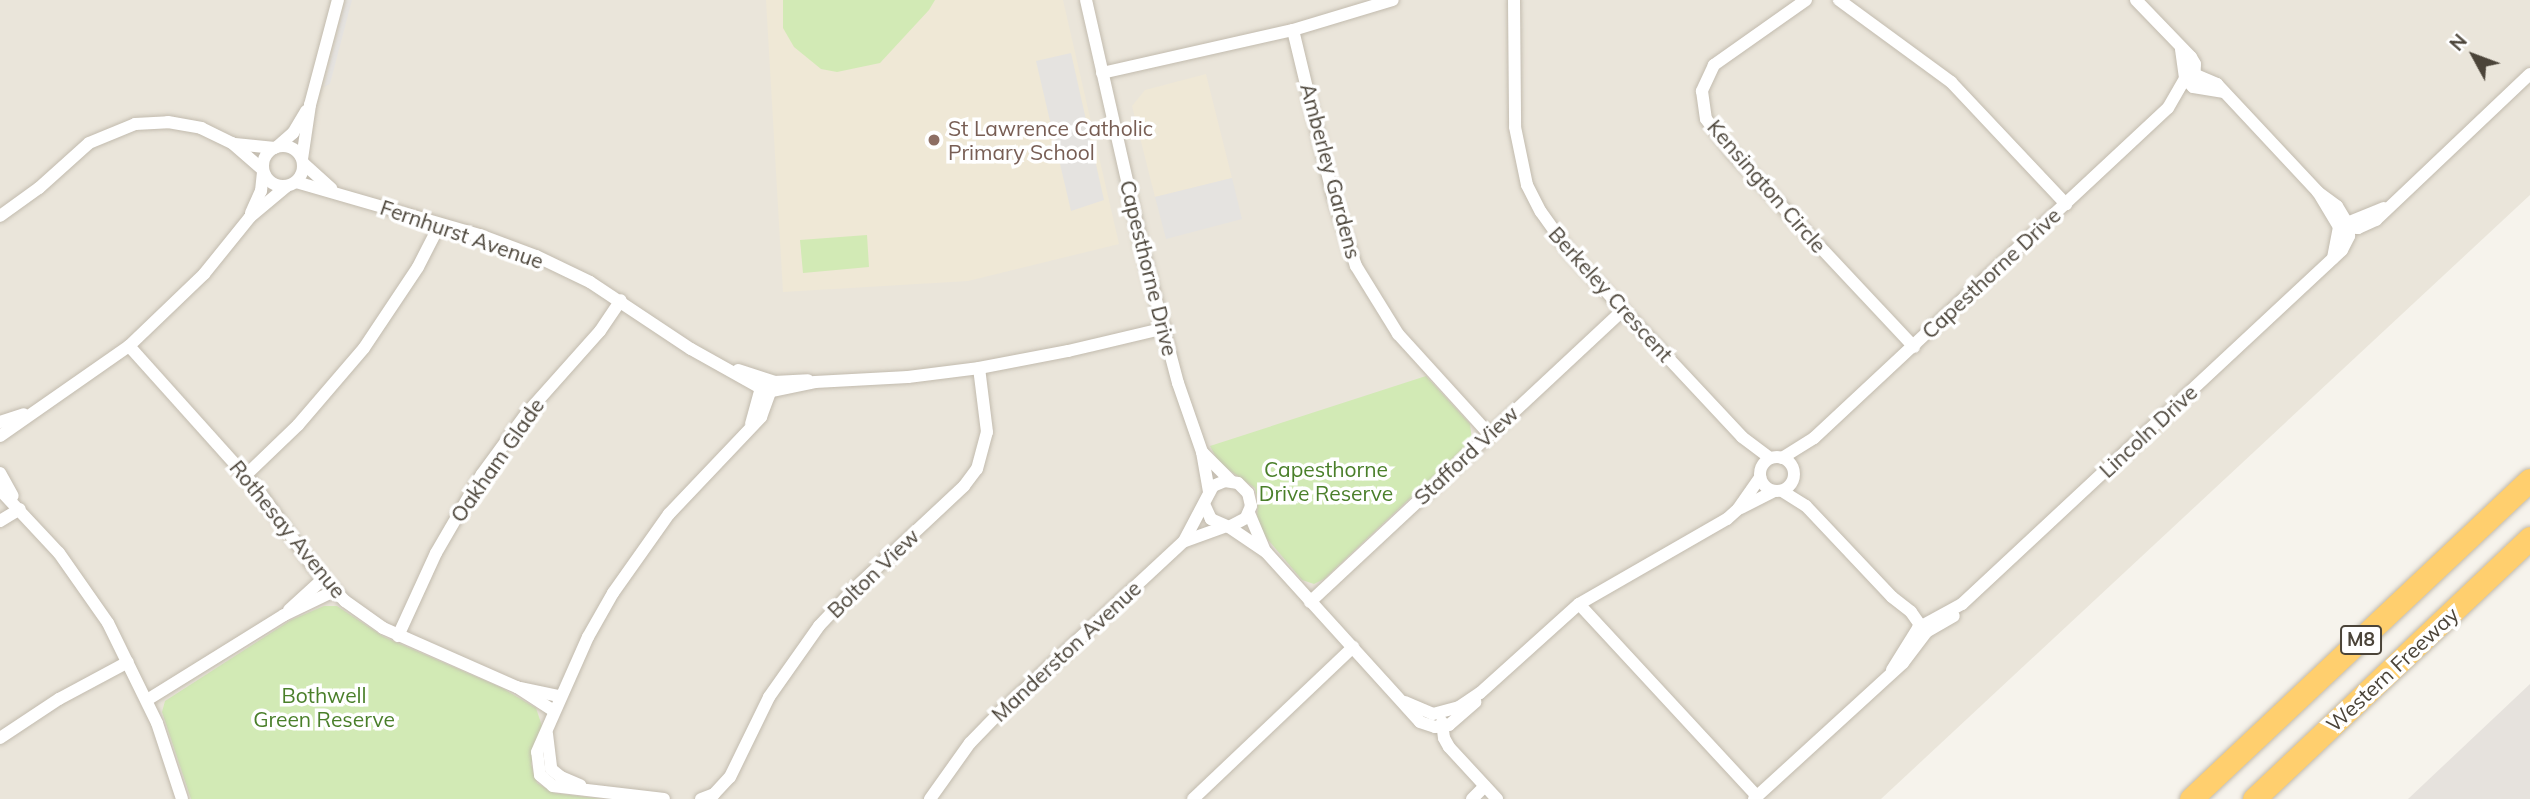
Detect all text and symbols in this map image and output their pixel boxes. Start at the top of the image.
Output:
north arrow [2439,21,2509,91]
text: N [2444,29,2472,56]
street label: Amberley Gardens [1295,81,1367,261]
street label: Kensington Circle [1702,114,1832,258]
place label: St Lawrence Catholic Primary School [948,115,1153,165]
marker: St Lawrence Catholic Primary School [926,132,942,148]
street label: Capesthorne Drive [1115,178,1183,358]
street label: Fernhurst Avenue [377,194,547,274]
street label: Capesthorne Drive [1917,202,2065,344]
street label: Berkeley Crescent [1544,221,1678,367]
street label: Lincoln Drive [2094,379,2202,483]
street label: Oakham Glade [445,393,549,527]
street label: Stafford View [1409,400,1523,510]
street label: Rothesay Avenue [225,455,351,603]
park label: Capesthorne Drive Reserve [1259,456,1393,506]
street label: Bolton View [822,523,924,623]
street label: Manderston Avenue [986,575,1146,727]
street label: Western Freeway [2321,601,2463,737]
road number: M8 [2340,624,2382,656]
park label: Bothwell Green Reserve [253,682,395,732]

